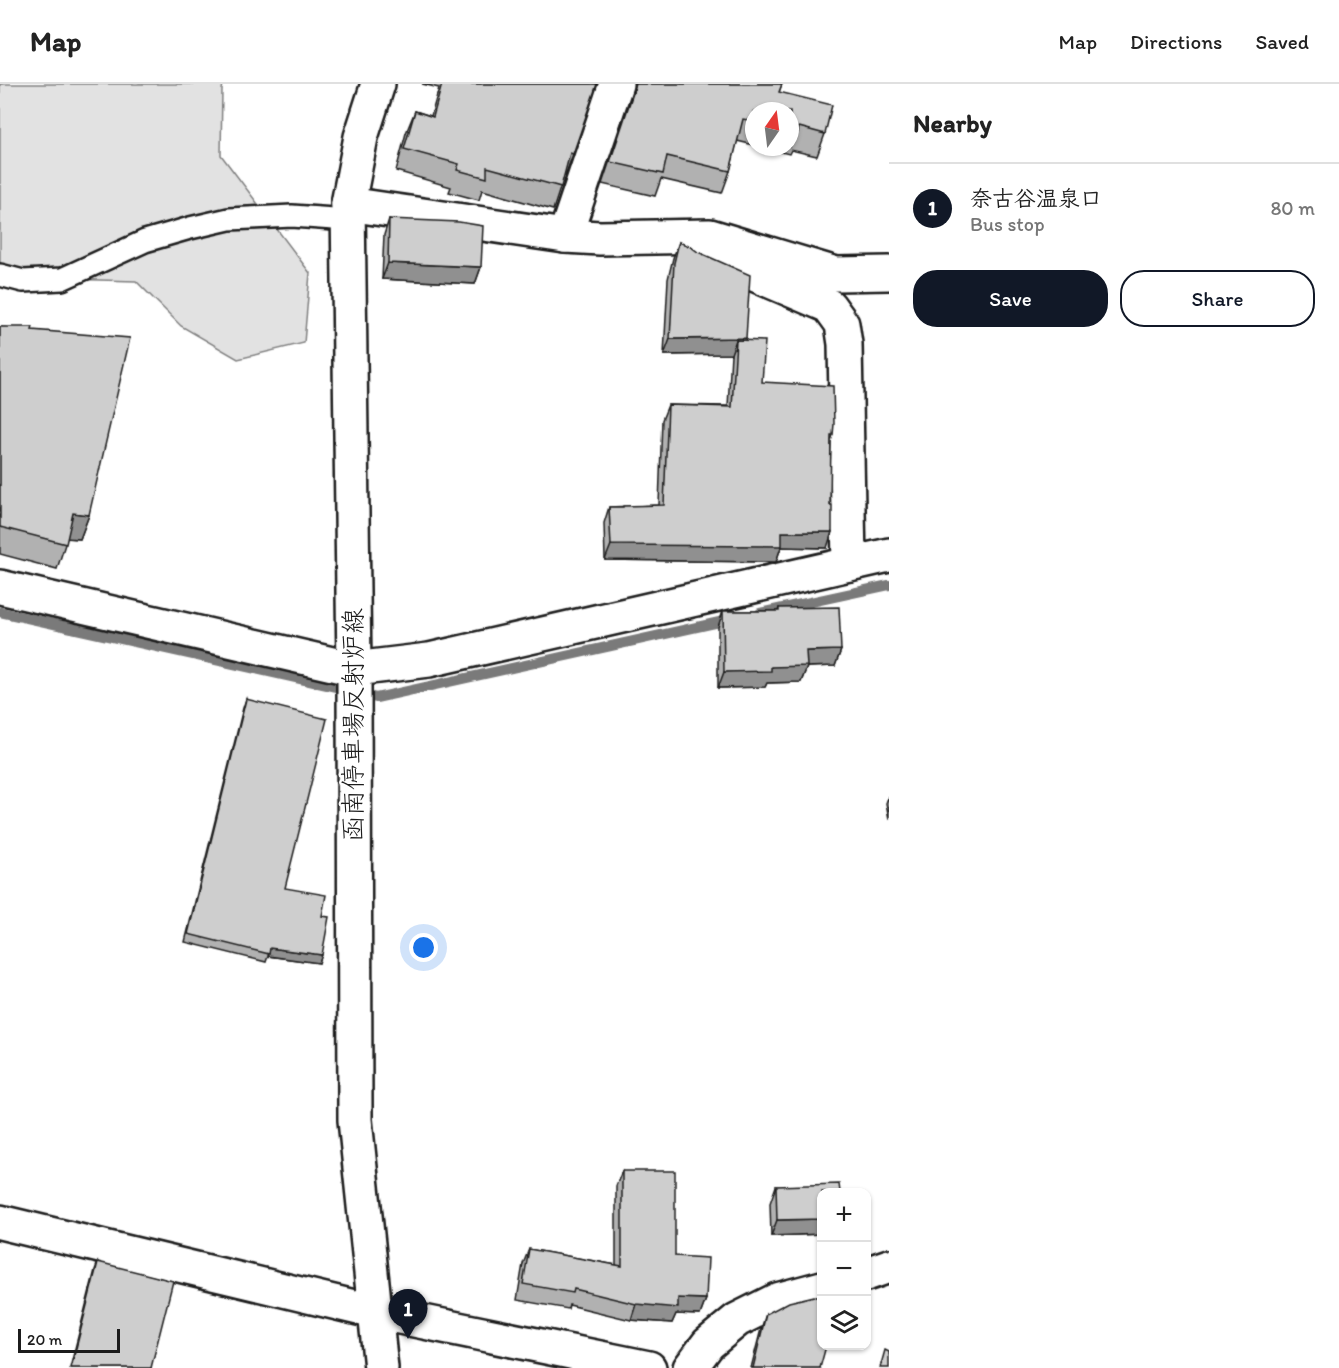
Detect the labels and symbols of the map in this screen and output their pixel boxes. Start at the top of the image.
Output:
north arrow [745,102,799,156]
street label: 函南停車場反射炉線 [337,608,369,842]
your location [409,933,438,962]
pin: 1 [388,1290,428,1339]
scale bar [18,1326,120,1354]

